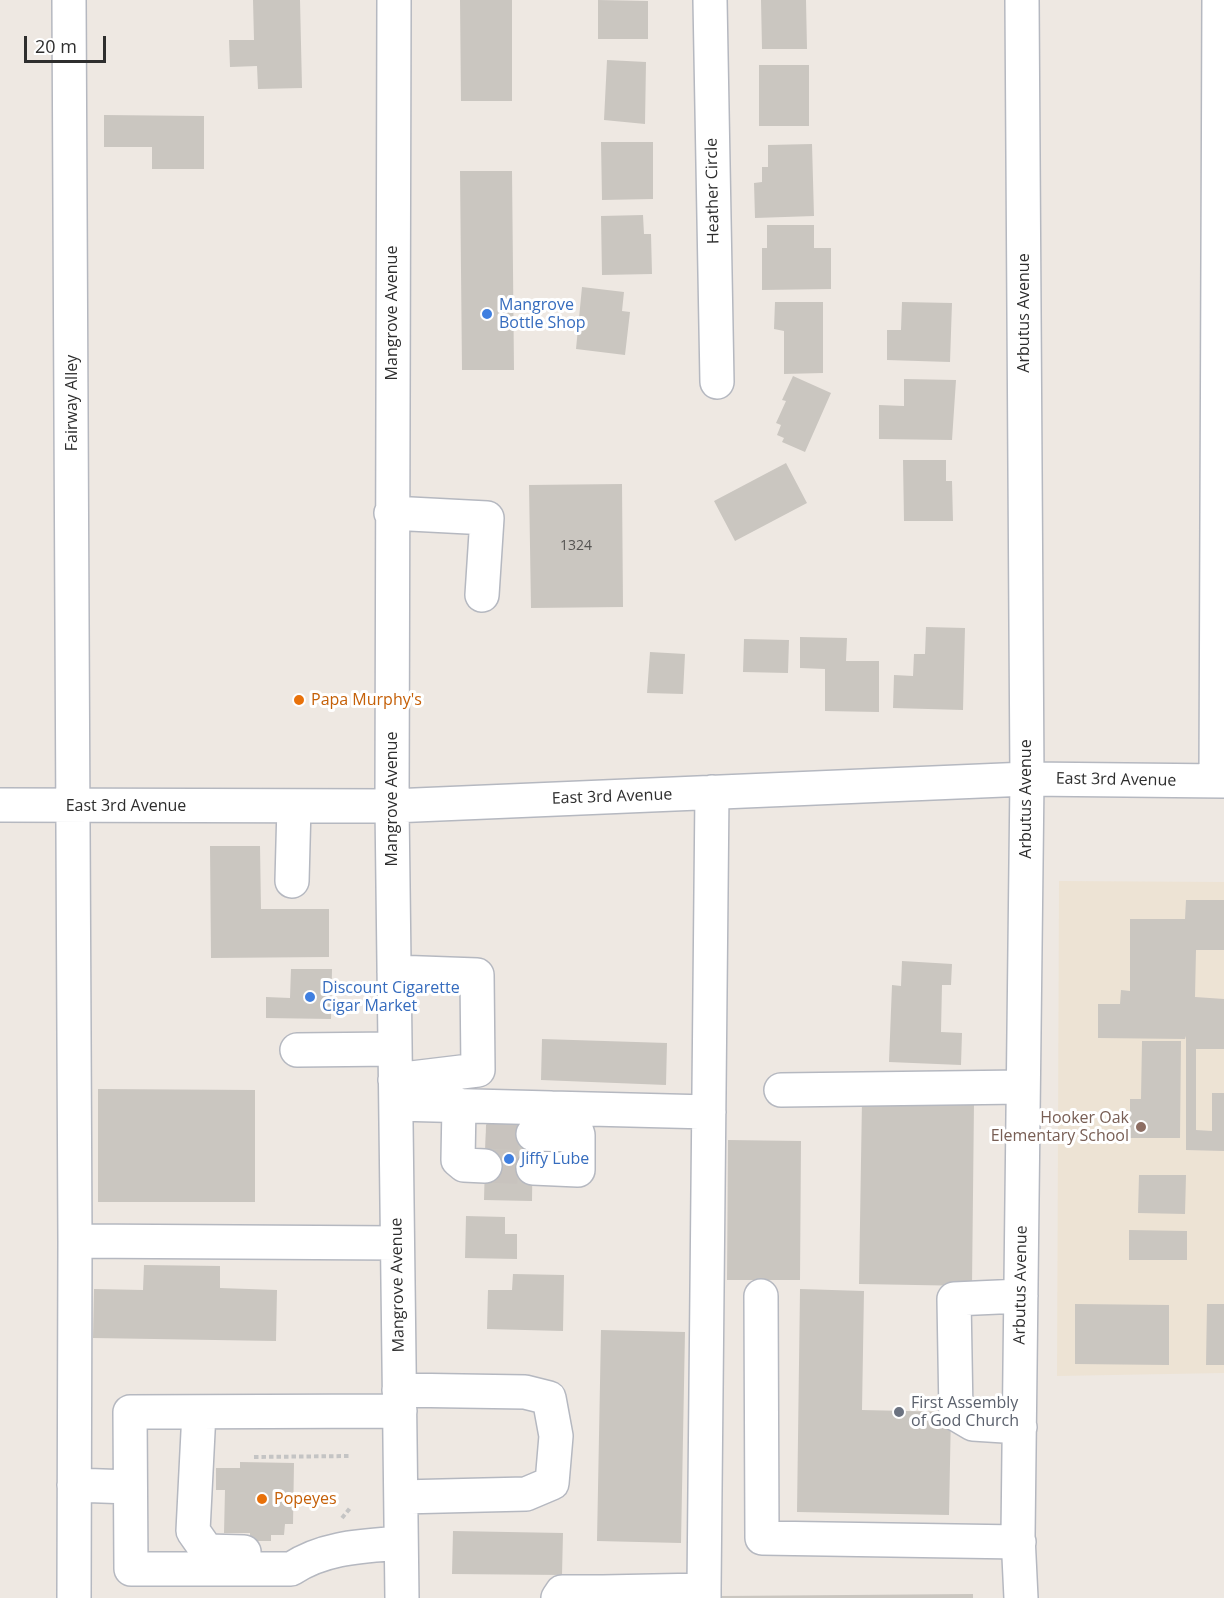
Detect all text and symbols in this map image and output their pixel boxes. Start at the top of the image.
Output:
scale bar [27,24,110,62]
text: 20 m [35,34,77,58]
street label: Heather Circle [702,138,724,244]
street label: Mangrove Avenue [382,246,402,380]
street label: Arbutus Avenue [1014,253,1034,373]
place label: Mangrove Bottle Shop [499,295,586,333]
marker: Mangrove Bottle Shop [480,307,494,321]
street label: Fairway Alley [62,355,82,451]
house number: 1324 [560,538,592,554]
place label: Papa Murphy's [311,690,422,710]
marker: Papa Murphy's [292,693,306,707]
street label: Mangrove Avenue [382,732,402,866]
street label: Arbutus Avenue [1016,739,1036,859]
street label: East 3rd Avenue [1056,769,1176,791]
street label: East 3rd Avenue [551,785,673,809]
street label: East 3rd Avenue [66,796,186,816]
place label: Discount Cigarette Cigar Market [322,978,460,1016]
marker: Discount Cigarette Cigar Market [303,990,317,1004]
place label: Hooker Oak Elementary School [991,1108,1129,1146]
marker: Hooker Oak Elementary School [1134,1120,1148,1134]
place label: Jiffy Lube [521,1149,589,1169]
marker: Jiffy Lube [502,1152,516,1166]
street label: Mangrove Avenue [387,1217,409,1353]
street label: Arbutus Avenue [1010,1225,1032,1345]
place label: First Assembly of God Church [911,1393,1019,1431]
marker: First Assembly of God Church [892,1405,906,1419]
place label: Popeyes [274,1489,337,1509]
marker: Popeyes [255,1492,269,1506]

